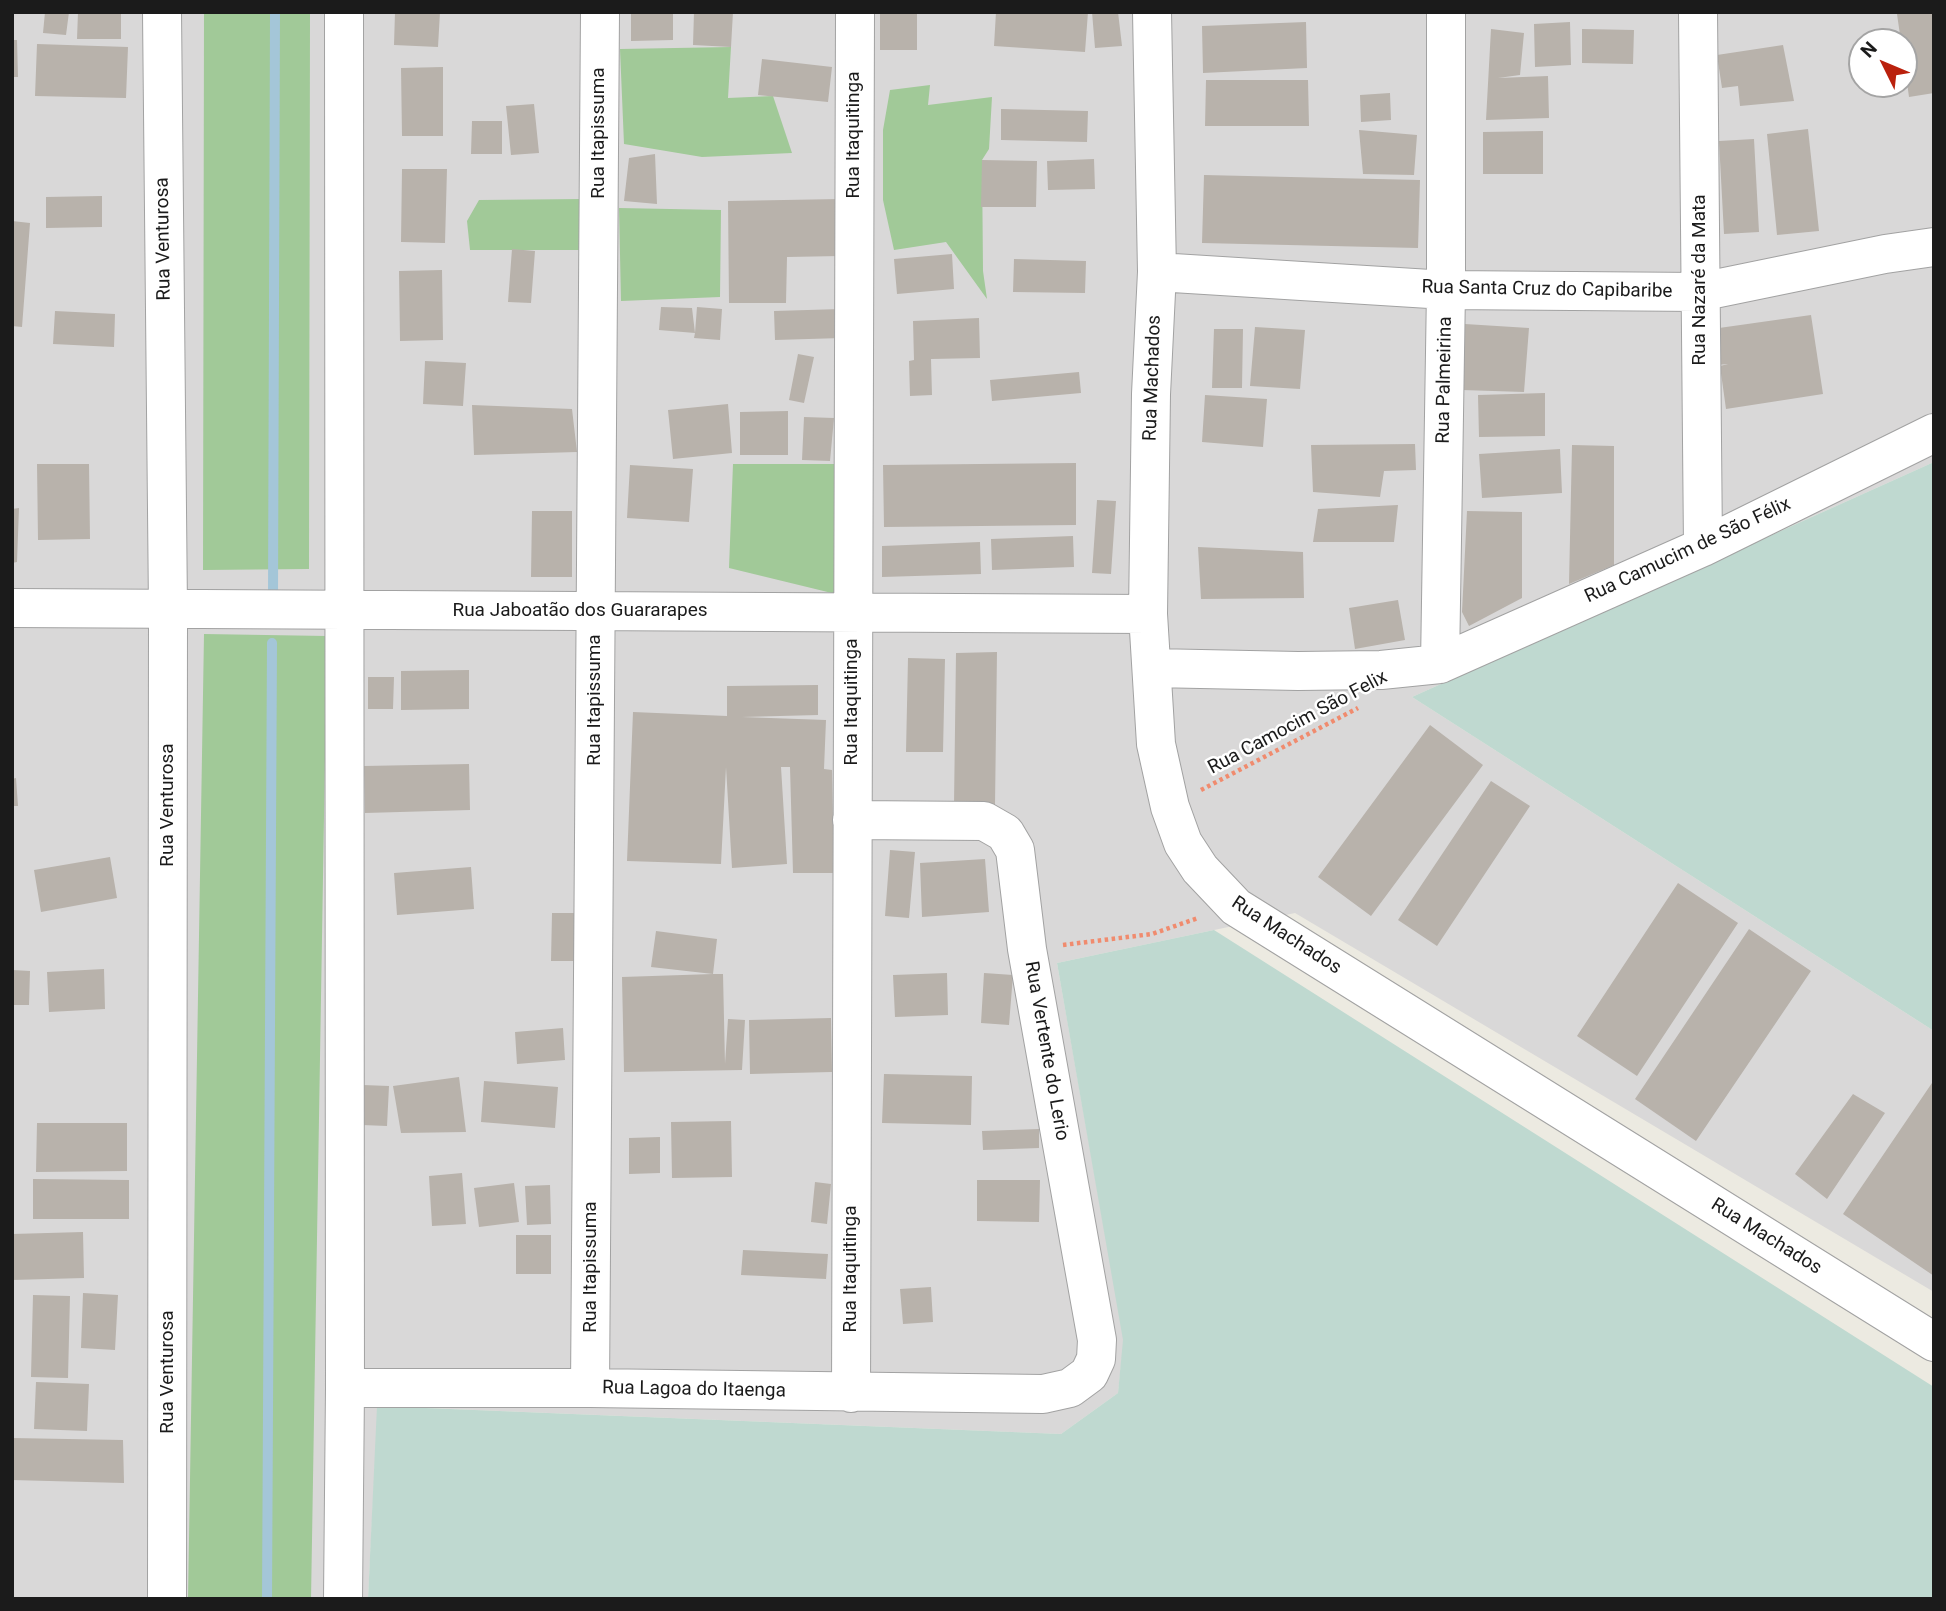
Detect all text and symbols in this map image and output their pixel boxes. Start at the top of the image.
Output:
north arrow [1848,28,1918,98]
text: N [1856,37,1882,62]
street label: Rua Itapissuma [588,67,610,199]
street label: Rua Itaquitinga [843,71,865,199]
street label: Rua Venturosa [152,177,176,301]
street label: Rua Nazaré da Mata [1689,194,1711,366]
street label: Rua Santa Cruz do Capibaribe [1421,276,1673,304]
street label: Rua Machados [1139,315,1167,441]
street label: Rua Palmeirina [1432,316,1458,444]
street label: Rua Camucim de São Félix [1581,493,1795,609]
street label: Rua Jaboatão dos Guararapes [452,600,708,622]
street label: Rua Itapissuma [584,634,606,766]
street label: Rua Itaquitinga [841,638,863,766]
street label: Rua Camocim São Felix [1205,666,1391,780]
street label: Rua Venturosa [157,743,179,867]
street label: Rua Machados [1227,892,1345,980]
street label: Rua Vertente do Lerio [1019,959,1073,1143]
street label: Rua Machados [1706,1194,1826,1280]
street label: Rua Itapissuma [580,1201,602,1333]
street label: Rua Itaquitinga [840,1205,862,1333]
street label: Rua Venturosa [157,1310,179,1434]
street label: Rua Lagoa do Itaenga [602,1377,786,1403]

